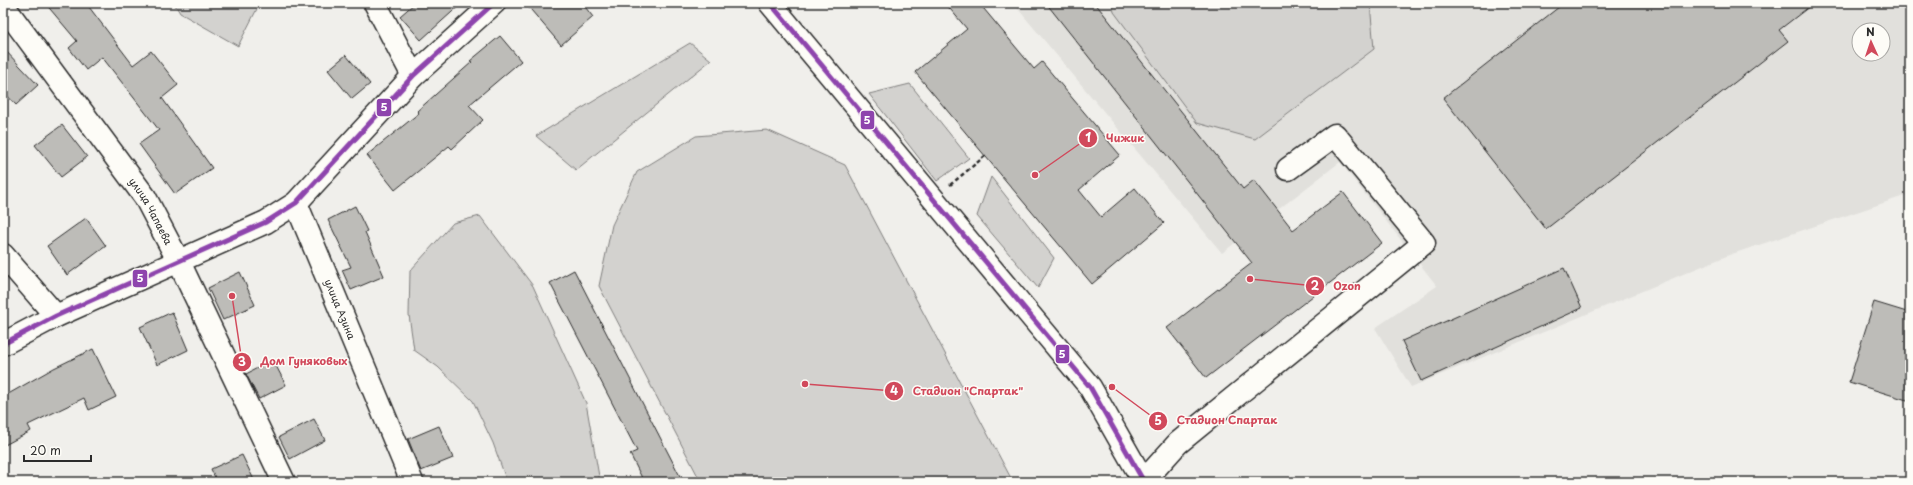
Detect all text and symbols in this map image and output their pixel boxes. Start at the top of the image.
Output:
north arrow [1851,22,1891,62]
text: N [1866,23,1876,40]
line badge: 5 [376,98,392,117]
text: 5 [380,98,388,115]
line badge: 5 [860,110,875,130]
text: 5 [863,111,871,128]
callout: Чижик [1078,127,1152,150]
text: 1 [1085,128,1091,146]
text: Чижик [1106,129,1145,146]
street label: улица Чапаева [126,174,177,248]
line badge: 5 [132,269,148,288]
text: 5 [136,269,144,286]
callout: Ozon [1305,274,1369,297]
text: 2 [1311,276,1320,294]
street label: улица Азина [321,277,360,342]
text: Ozon [1333,277,1361,294]
line badge: 5 [1055,344,1070,364]
text: 5 [1058,345,1066,362]
callout: Дом Гуняковых [232,350,356,373]
text: 3 [238,352,246,370]
text: Дом Гуняковых [260,352,347,369]
callout: Стадион "Спартак" [884,380,1031,403]
text: 4 [890,381,898,399]
text: Стадион "Спартак" [913,382,1023,399]
callout: Стадион Спартак [1148,409,1285,432]
text: 5 [1154,411,1162,429]
text: Стадион Спартак [1177,411,1278,428]
scale bar [24,437,91,463]
text: 20 m [30,441,61,459]

